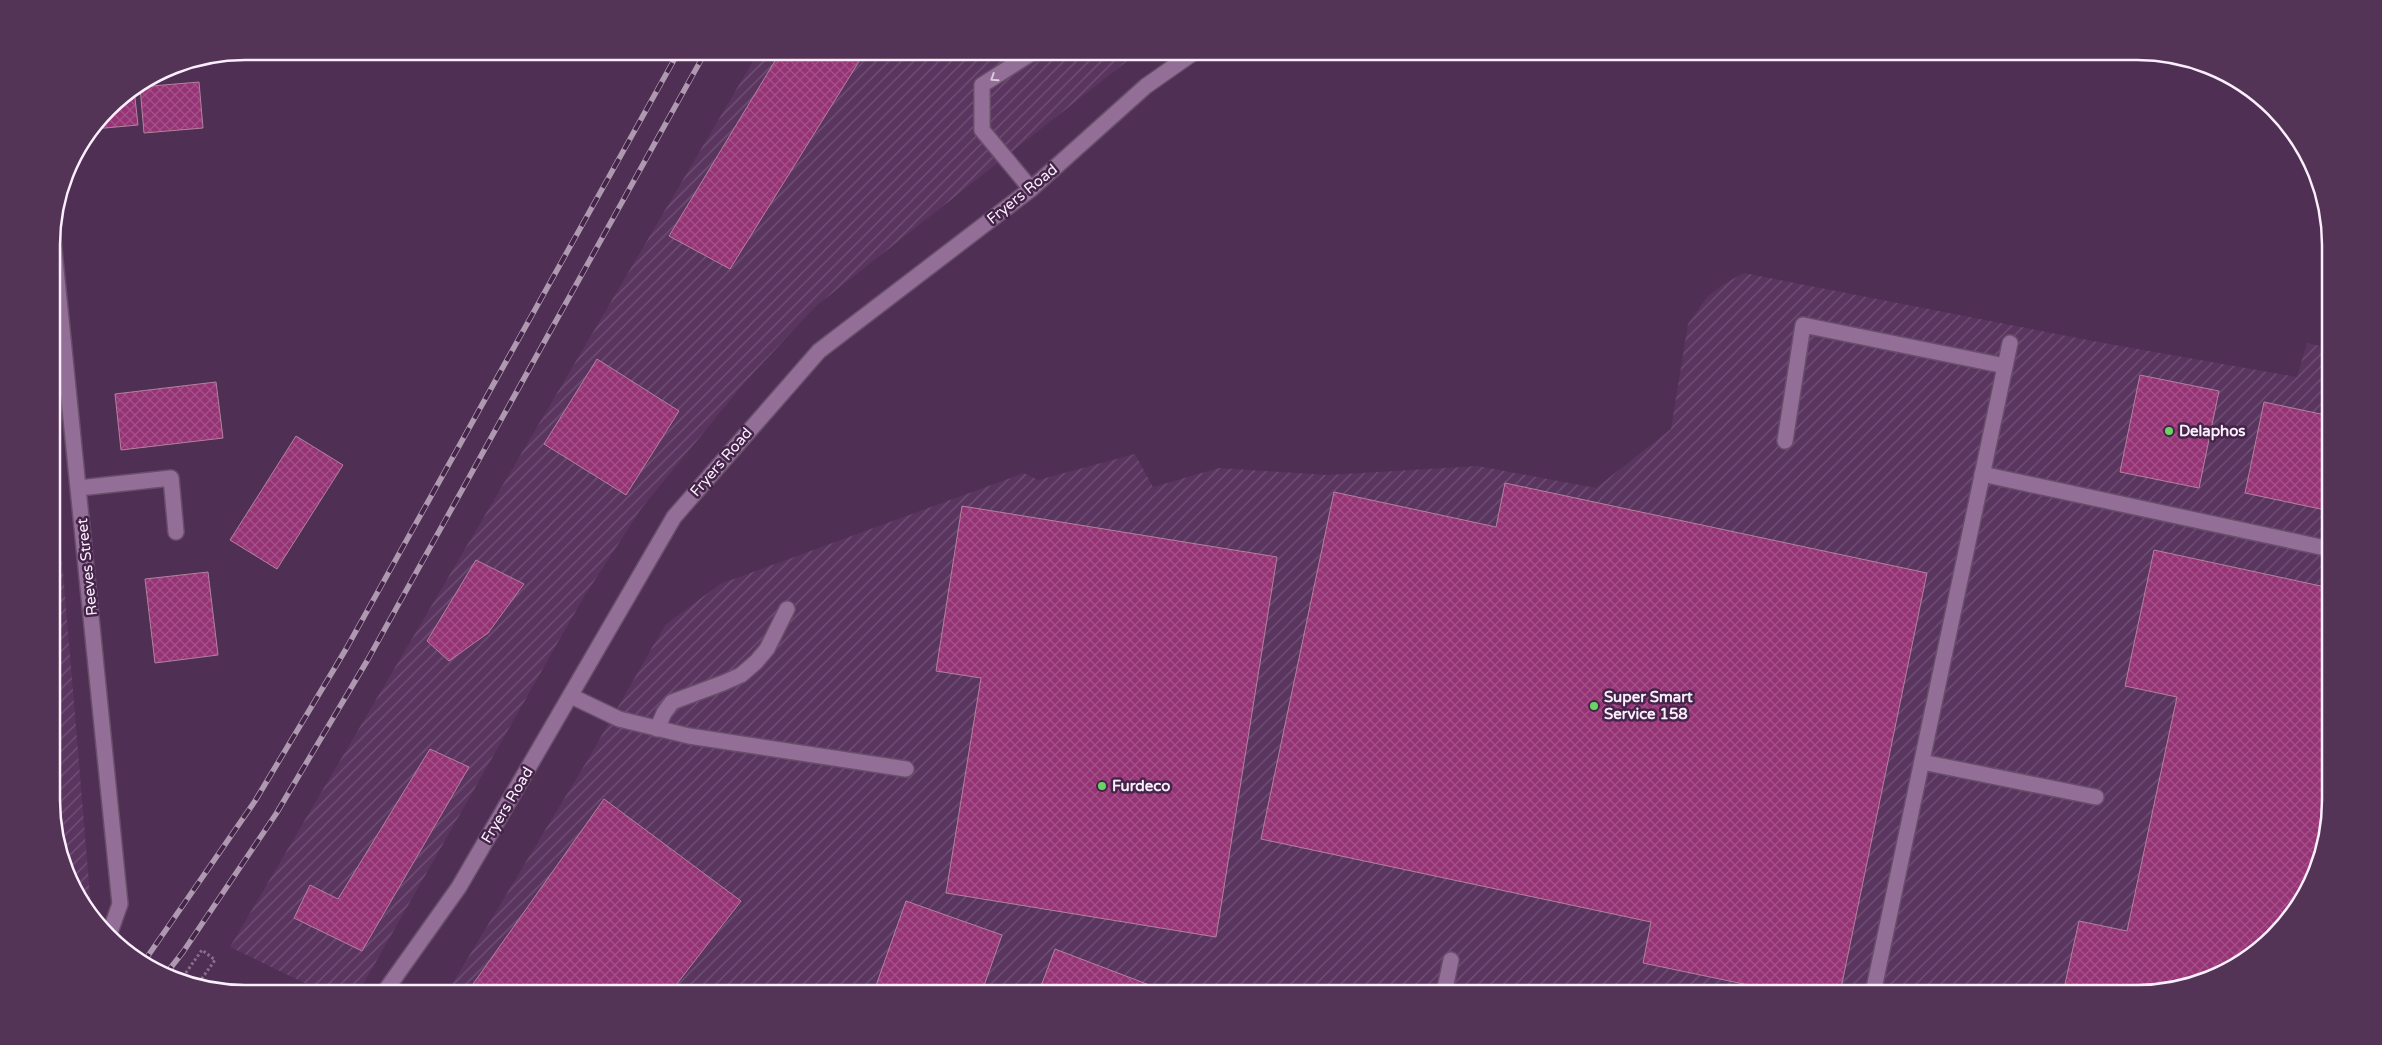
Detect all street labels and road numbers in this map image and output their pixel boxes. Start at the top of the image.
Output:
street label: Fryers Road [983,160,1061,228]
street label: Fryers Road [686,424,756,500]
street label: Reeves Street [73,517,101,617]
street label: Fryers Road [477,764,537,846]

